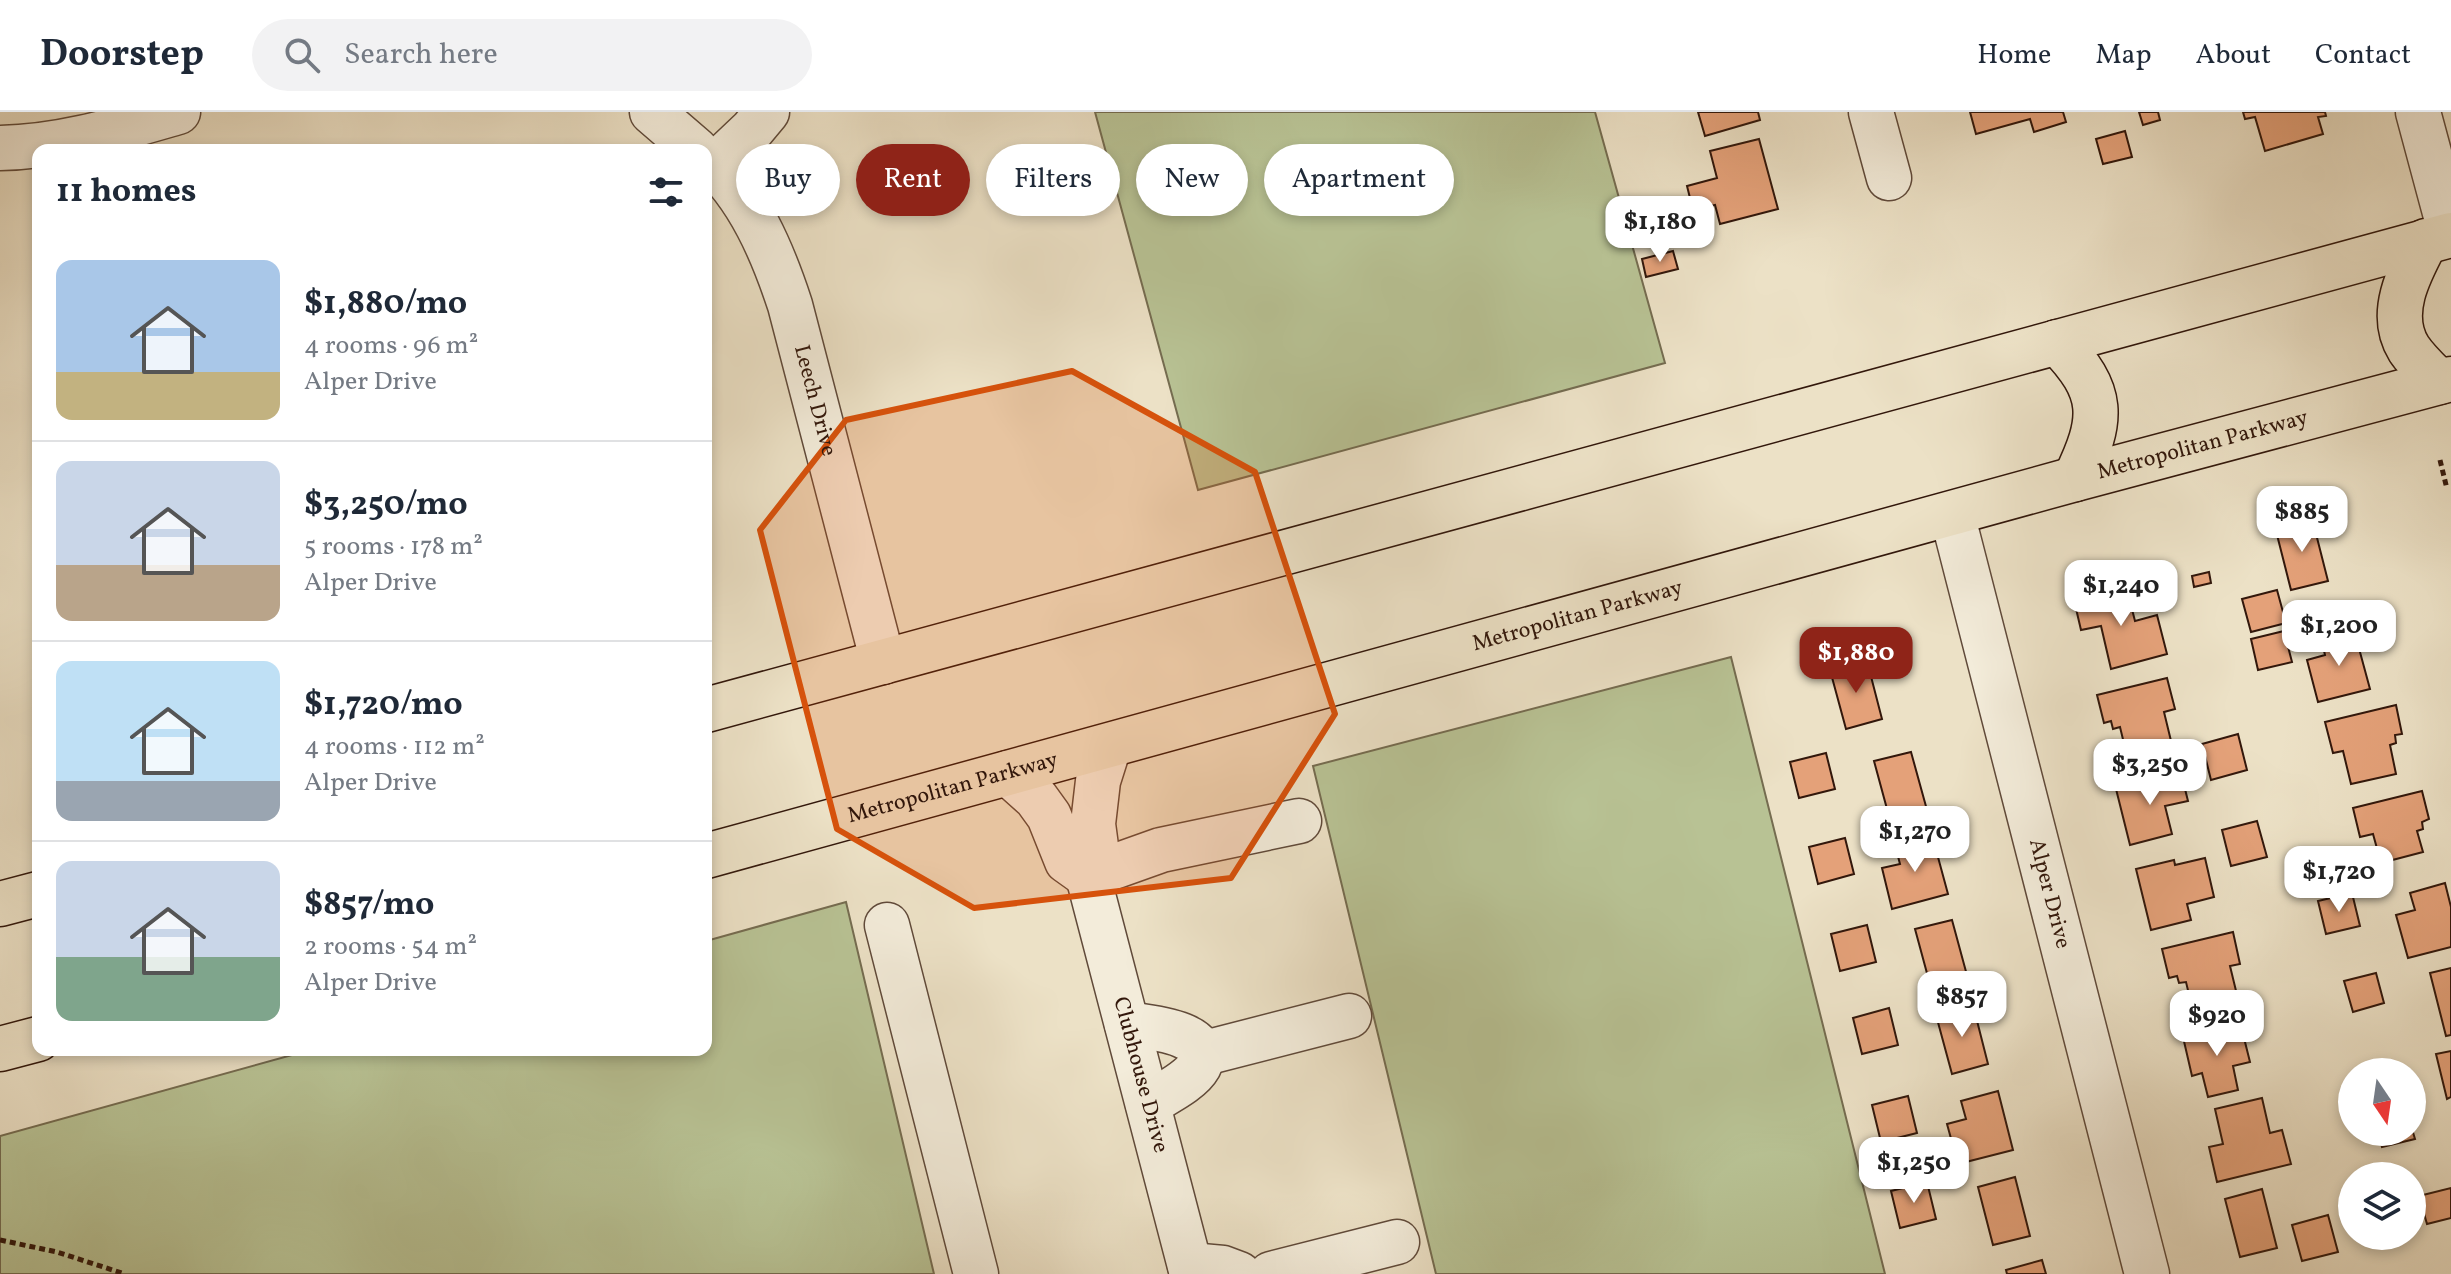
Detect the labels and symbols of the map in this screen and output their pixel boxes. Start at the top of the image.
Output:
pin: $1,180 [1595,196,1725,264]
street label: Leech Drive [786,341,844,459]
street label: Metropolitan Parkway [2094,402,2311,488]
pin: $885 [2255,486,2349,554]
pin: $1,240 [2056,560,2186,628]
street label: Metropolitan Parkway [1469,572,1686,660]
pin: $1,200 [2274,600,2404,668]
pin: $1,880 [1791,627,1921,695]
pin: $3,250 [2085,739,2215,807]
street label: Metropolitan Parkway [844,744,1062,832]
pin: $1,270 [1850,806,1980,874]
street label: Alper Drive [2020,835,2078,952]
pin: $1,720 [2274,846,2404,914]
pin: $857 [1915,971,2009,1039]
pin: $920 [2170,990,2264,1058]
street label: Clubhouse Drive [1104,994,1176,1156]
north arrow [2338,1058,2426,1146]
pin: $1,250 [1849,1137,1979,1205]

